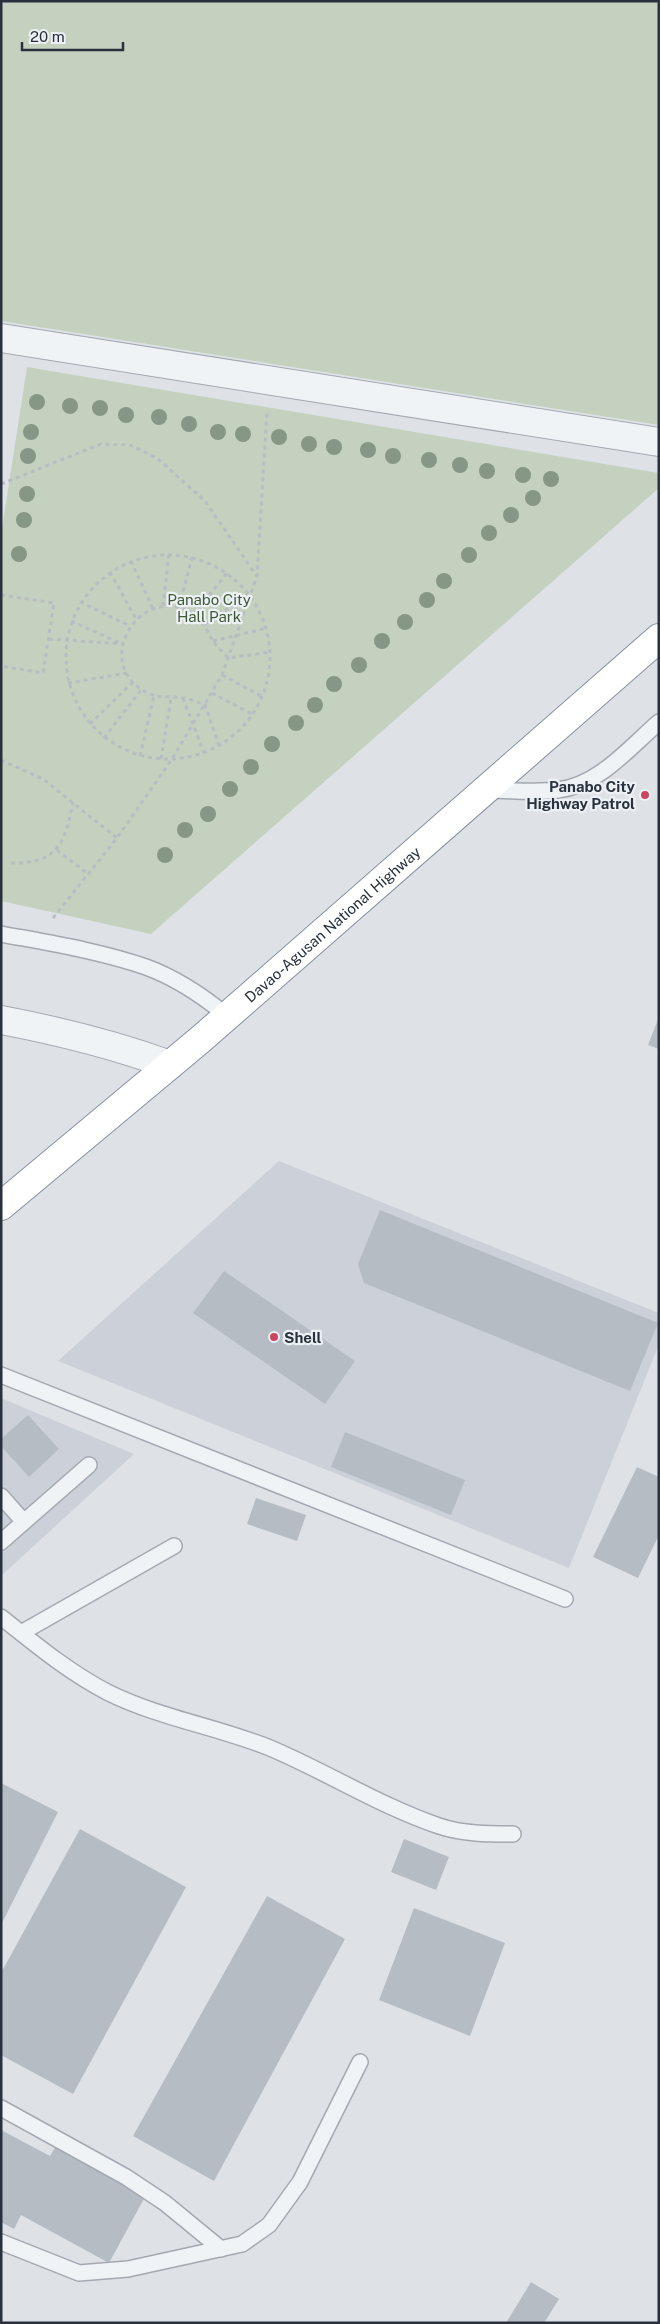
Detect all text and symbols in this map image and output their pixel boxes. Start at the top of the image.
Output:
scale bar [22,20,124,52]
text: 20 m [30,28,65,45]
park label: Panabo City Hall Park [167,591,251,625]
place label: Panabo City Highway Patrol [526,778,636,812]
marker: Panabo City Highway Patrol [639,789,651,801]
street label: Davao-Agusan National Highway [241,843,423,1005]
place label: Shell [284,1329,322,1346]
marker: Shell [268,1331,280,1343]

